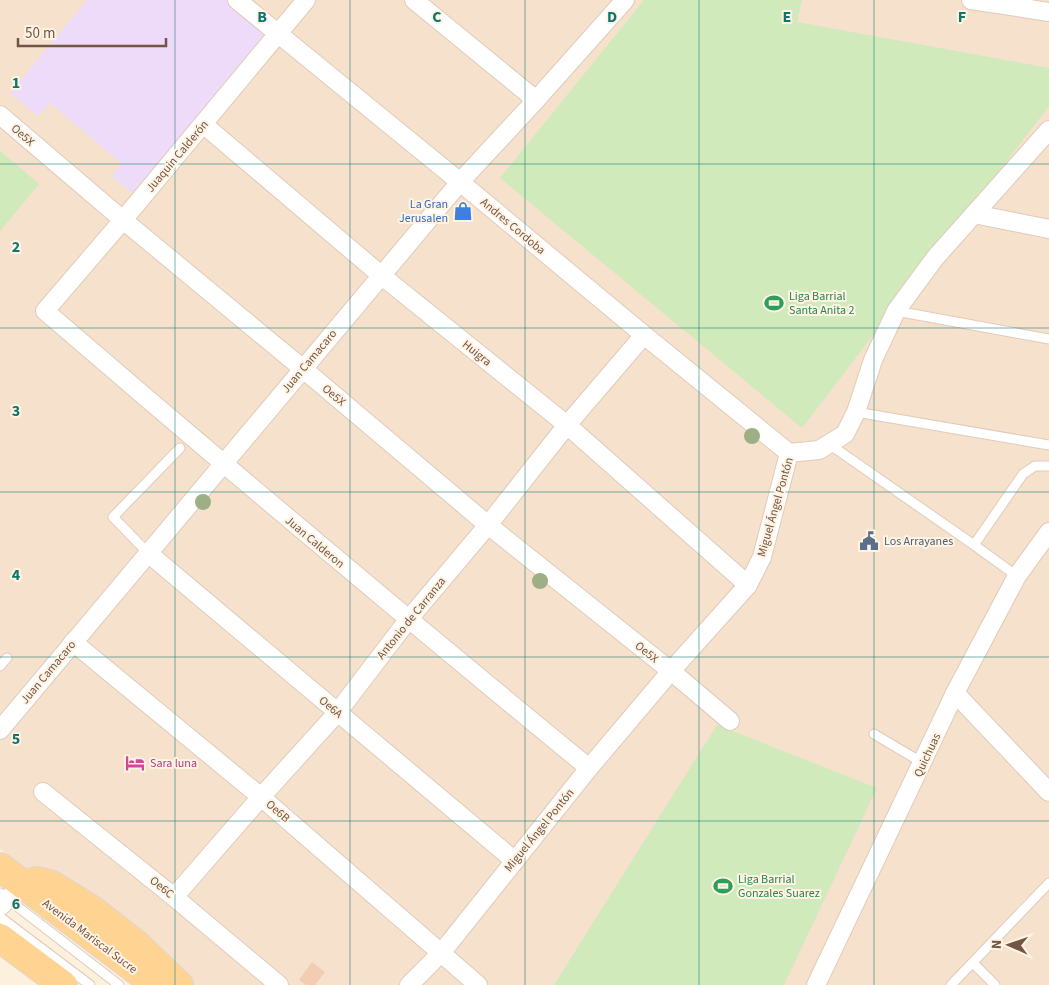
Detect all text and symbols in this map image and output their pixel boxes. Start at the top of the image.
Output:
text: B [257,6,267,28]
text: C [432,6,442,28]
text: D [607,6,617,28]
text: E [783,6,791,28]
text: F [958,6,966,28]
scale bar [18,15,165,47]
text: 50 m [25,23,55,44]
text: 1 [12,72,20,94]
street label: Juaquin Calderón [142,117,213,196]
street label: Oe5X [7,120,38,150]
street label: Andres Cordoba [476,194,549,259]
place label: La Gran Jerusalen [399,196,448,227]
shop icon: La Gran Jerusalen [452,200,474,222]
text: 2 [12,236,20,258]
place label: Liga Barrial Santa Anita 2 [789,288,855,319]
sports icon: Liga Barrial Santa Anita 2 [763,292,785,314]
street label: Juan Camacaro [278,326,341,397]
street label: Huigra [458,336,495,370]
street label: Oe5X [318,381,349,410]
text: 3 [12,400,20,422]
street label: Miguel Ángel Pontón [753,455,798,559]
street label: Juan Calderon [281,512,348,572]
public building icon: Los Arrayanes [858,530,880,552]
place label: Los Arrayanes [884,533,953,550]
text: 4 [12,564,21,586]
street label: Antonio de Carranza [373,574,450,663]
street label: Juan Camacaro [17,637,80,708]
street label: Oe5X [631,638,662,667]
street label: Oe6A [315,692,347,723]
text: 5 [12,728,20,750]
street label: Quichuas [910,730,945,780]
hotel icon: Sara luna [124,752,146,774]
place label: Sara luna [150,755,197,772]
street label: Miguel Ángel Pontón [501,785,578,876]
street label: Oe6B [262,796,293,827]
place label: Liga Barrial Gonzales Suarez [738,871,820,902]
street label: Oe6C [146,872,178,902]
sports icon: Liga Barrial Gonzales Suarez [712,875,734,897]
text: 6 [12,893,20,915]
street label: Avenida Mariscal Sucre [39,895,141,978]
north arrow [984,920,1034,970]
text: N [987,940,1007,950]

